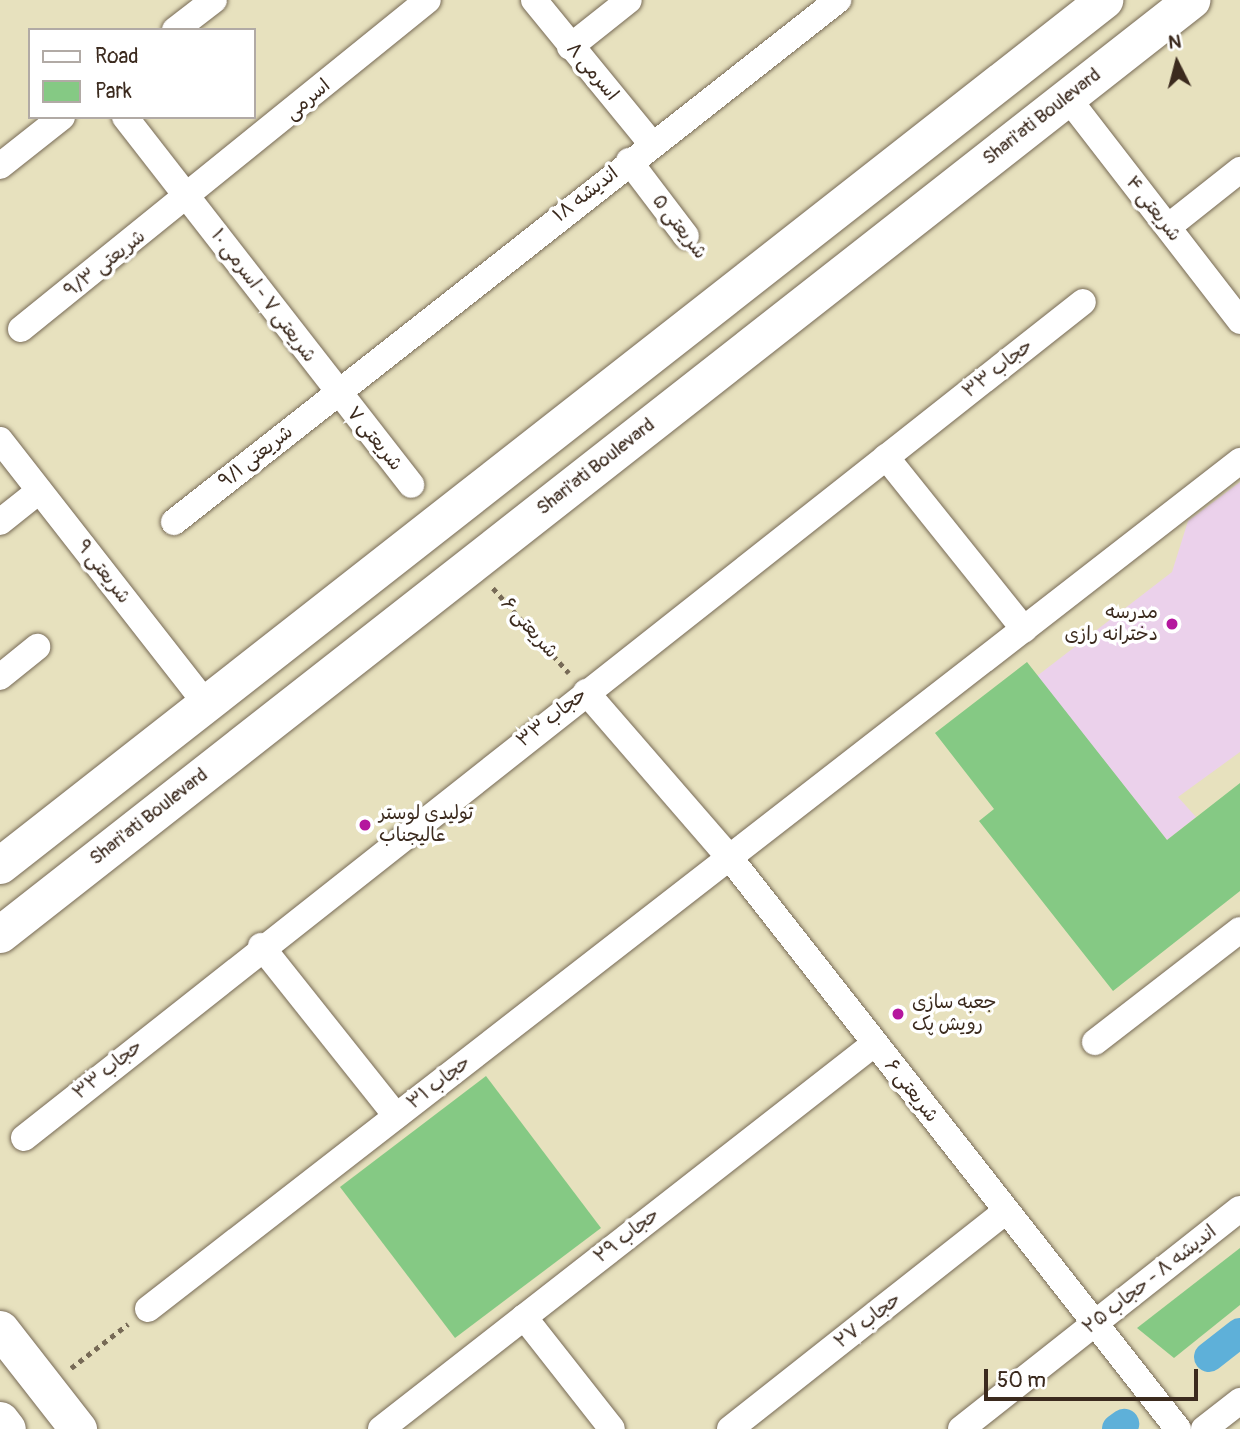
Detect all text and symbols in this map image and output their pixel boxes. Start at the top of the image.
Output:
legend [28,28,256,119]
north arrow [1142,28,1212,98]
text: N [1167,30,1182,55]
street label: اسرمی ۸ [561,38,623,106]
text: Road [95,43,139,70]
street label: Shari'ati Boulevard [978,64,1106,170]
street label: اسرمی [281,75,335,125]
text: Park [95,78,132,105]
street label: اندیشه ۱۸ [549,162,623,228]
street label: شریعتی ۴ [1120,172,1186,246]
street label: شریعتی ۵ [647,190,711,264]
street label: شریعتی ۹/۳ [60,225,150,303]
street label: شریعتی ۷ - اسرمی ۱۰ [205,225,321,367]
street label: حجاب ۳۳ [958,335,1038,403]
street label: شریعتی ۷ [341,402,407,476]
street label: Shari'ati Boulevard [532,414,660,520]
street label: شریعتی ۹/۱ [214,421,298,493]
street label: شریعتی ۹ [71,536,135,608]
street label: شریعتی ۶ [496,593,562,663]
place label: مدرسه دخترانه رازی [1065,602,1158,646]
marker: مدرسه دخترانه رازی [1164,616,1180,632]
street label: حجاب ۳۳ [512,684,592,752]
street label: Shari'ati Boulevard [85,764,213,870]
place label: تولیدی لوستر عالیجناب [379,803,473,847]
marker: تولیدی لوستر عالیجناب [357,817,373,833]
place label: جعبه سازی رویش پک [912,992,997,1036]
marker: جعبه سازی رویش پک [890,1006,906,1022]
street label: حجاب ۳۳ [69,1035,147,1105]
street label: حجاب ۳۱ [403,1051,475,1115]
street label: شریعتی ۶ [879,1055,943,1127]
street label: حجاب ۲۹ [590,1204,664,1268]
street label: اندیشه ۸ - حجاب ۲۵ [1079,1221,1221,1339]
street label: حجاب ۲۷ [830,1288,906,1354]
scale bar [988,1356,1202,1400]
text: 50 m [997,1367,1046,1394]

